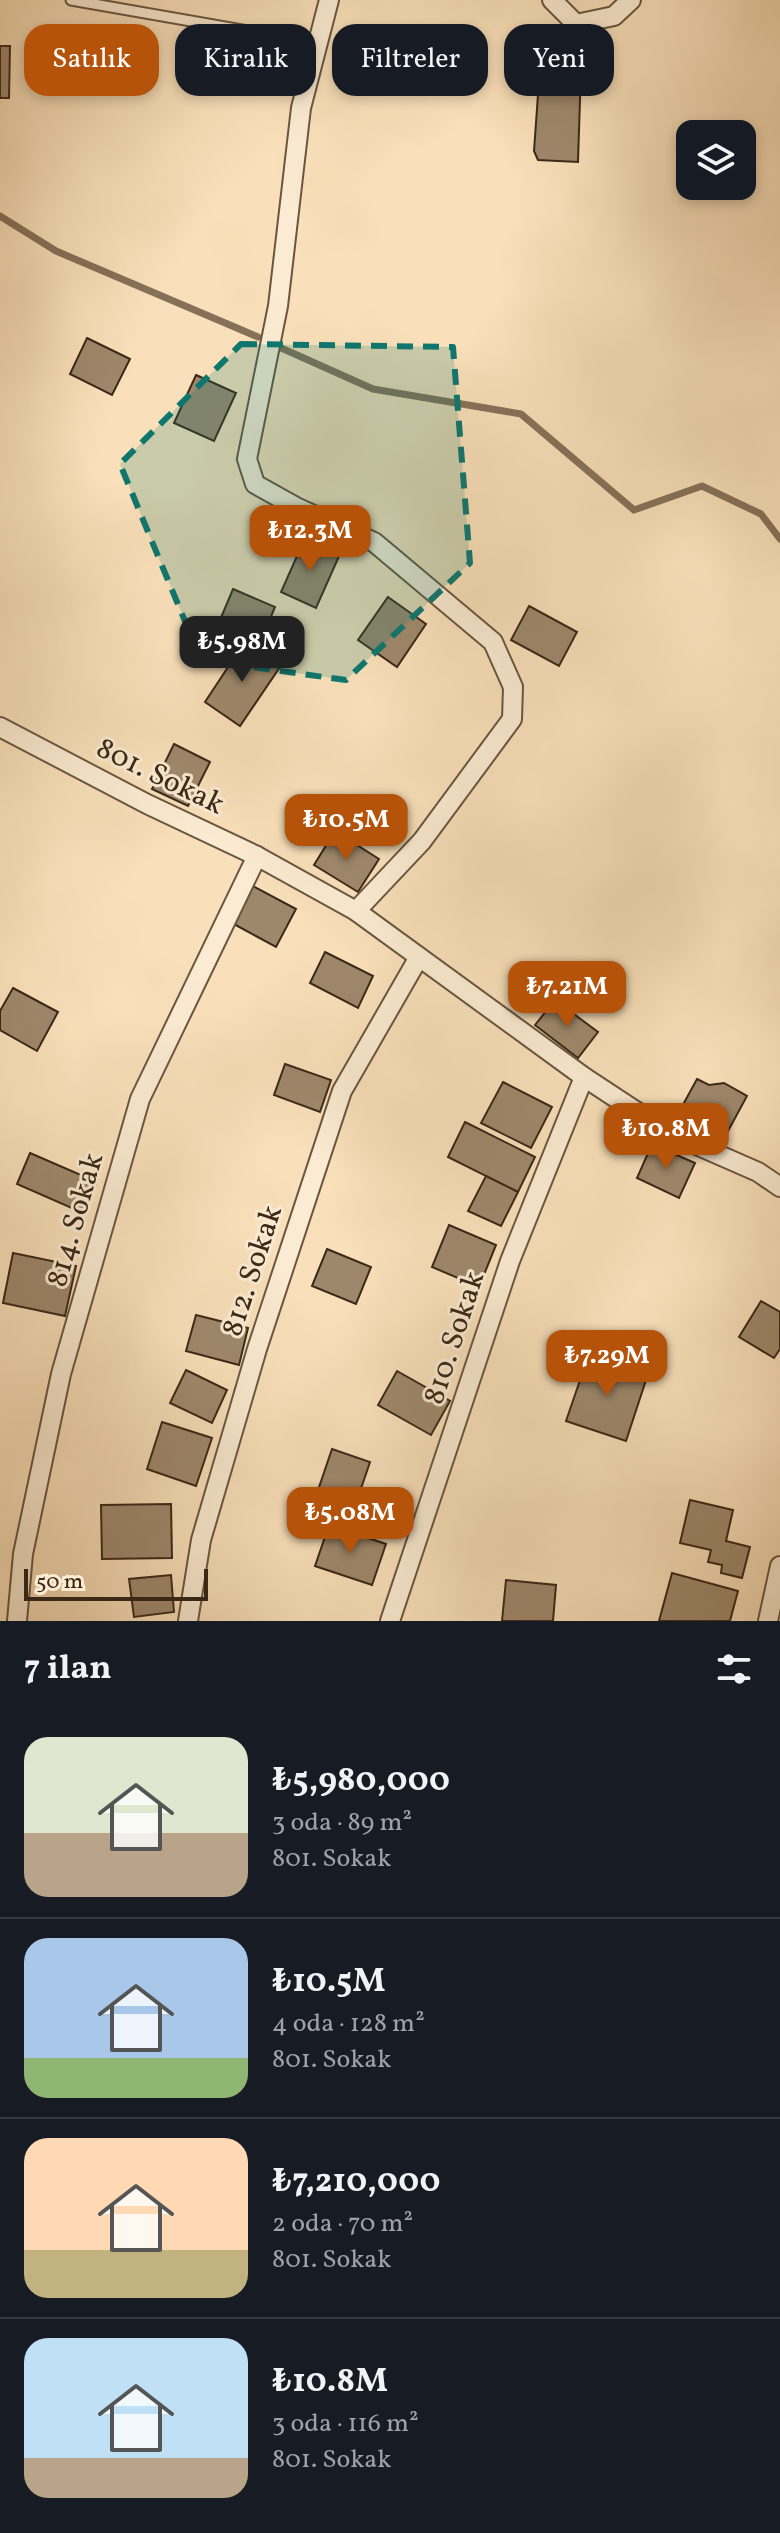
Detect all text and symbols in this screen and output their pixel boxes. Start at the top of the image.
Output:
chip: Satılık [24,24,159,96]
chip: Kiralık [175,24,316,96]
chip: Filtreler [332,24,488,96]
chip: Yeni [504,24,614,96]
map controls [676,120,756,200]
button: layers [676,120,756,200]
pin: ₺12.3M [245,505,375,573]
text: ₺12.3M [268,513,352,549]
pin: ₺5.98M [177,616,307,684]
text: ₺5.98M [198,624,286,660]
street label: 801. Sokak [89,728,231,826]
pin: ₺10.5M [281,794,411,862]
text: ₺10.5M [303,802,389,838]
pin: ₺7.21M [502,961,632,1029]
text: ₺7.21M [526,969,608,1005]
pin: ₺10.8M [601,1103,731,1171]
text: ₺10.8M [622,1111,710,1147]
street label: 814. Sokak [37,1148,115,1292]
street label: 812. Sokak [212,1200,294,1342]
street label: 810. Sokak [414,1266,496,1410]
pin: ₺7.29M [542,1330,672,1398]
text: ₺7.29M [564,1338,650,1374]
pin: ₺5.08M [285,1487,415,1555]
text: ₺5.08M [305,1495,395,1531]
scale bar [24,1565,208,1601]
text: 50 m [36,1567,83,1598]
text: 7 ilan [24,1646,112,1693]
icon: filters [712,1647,756,1691]
text: ₺5,980,000 [272,1758,450,1805]
icon: home [88,1769,184,1865]
text: 3 oda · 89 m² [272,1805,412,1841]
text: 801. Sokak [272,1841,391,1877]
text: ₺10.5M [272,1959,385,2006]
icon: home [88,1970,184,2066]
text: 4 oda · 128 m² [272,2006,425,2042]
text: 801. Sokak [272,2042,391,2078]
text: ₺7,210,000 [272,2159,440,2206]
icon: home [88,2170,184,2266]
text: 2 oda · 70 m² [272,2206,413,2242]
text: 801. Sokak [272,2242,391,2278]
text: ₺10.8M [272,2359,388,2406]
icon: home [88,2370,184,2466]
text: 3 oda · 116 m² [272,2406,419,2442]
text: 801. Sokak [272,2442,391,2478]

